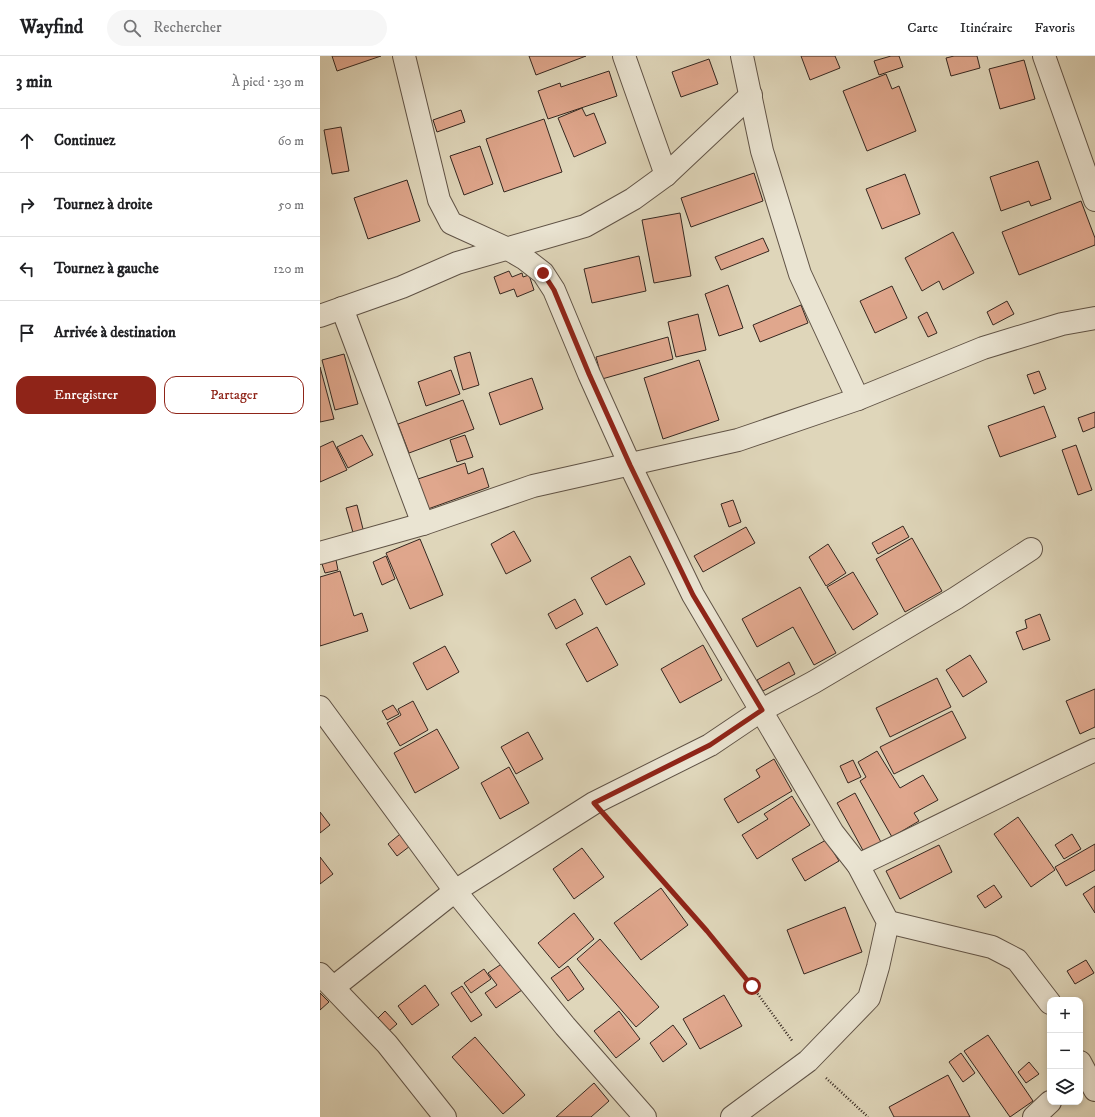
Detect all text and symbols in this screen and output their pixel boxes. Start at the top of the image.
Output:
search box [107,10,387,46]
text: Wayfind [20,16,83,39]
icon: search [121,17,143,39]
text: Rechercher [153,18,222,37]
text: Carte [907,19,938,37]
text: Itinéraire [960,19,1013,37]
text: Favoris [1035,19,1075,37]
text: 3 min [16,71,52,93]
text: À pied · 230 m [232,74,304,90]
icon: ahead [16,130,38,152]
text: Continuez [54,131,115,150]
text: 60 m [278,133,304,149]
icon: right [16,194,38,216]
text: Tournez à droite [54,195,152,214]
text: 50 m [278,197,304,213]
icon: left [16,258,38,280]
text: Tournez à gauche [54,259,159,278]
text: 120 m [273,261,304,277]
route end [534,264,552,282]
icon: arrive [16,322,38,344]
text: Arrivée à destination [54,323,176,342]
button: Enregistrer [16,376,156,414]
button: Partager [164,376,304,414]
route start [743,977,761,995]
map controls [1047,997,1083,1105]
button: + [1047,997,1083,1033]
button: − [1047,1033,1083,1069]
button: layers [1047,1069,1083,1105]

